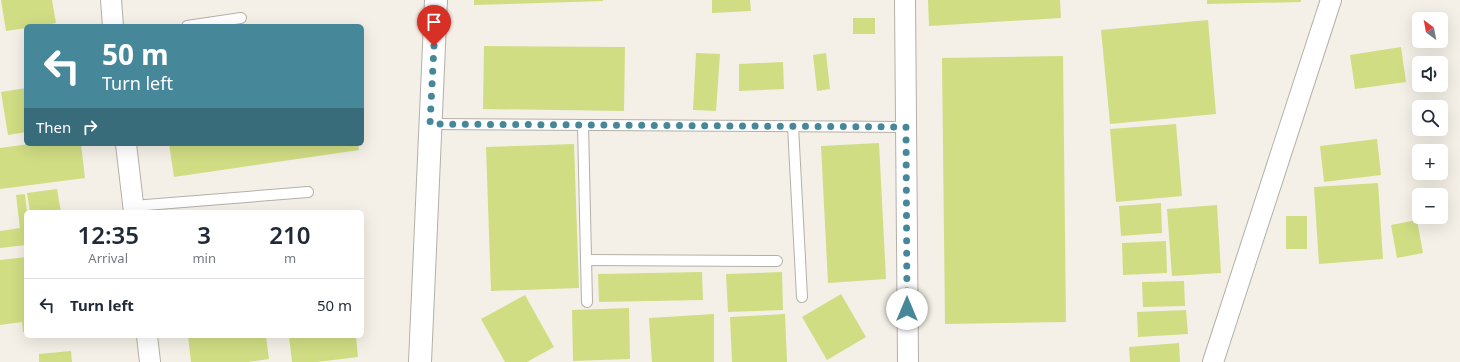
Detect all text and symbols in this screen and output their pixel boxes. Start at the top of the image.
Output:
pin [417,5,451,46]
icon: arrive [423,11,445,33]
north arrow [1412,12,1448,48]
map controls [1412,12,1448,224]
text: 50 m [102,35,169,73]
icon: left [36,40,88,92]
button: sound [1412,56,1448,92]
text: Turn left [102,71,173,95]
button: search [1412,100,1448,136]
icon: right [79,116,101,138]
text: Then [36,117,71,137]
button: + [1412,144,1448,180]
button: − [1412,188,1448,224]
text: 12:35 [77,218,139,251]
text: 3 [197,218,211,251]
text: 210 [269,218,311,251]
text: Arrival [88,249,128,267]
text: min [192,249,216,267]
text: m [284,249,296,267]
position arrow [886,288,928,330]
icon: left [36,294,58,316]
text: Turn left [70,295,134,315]
text: 50 m [317,295,352,315]

